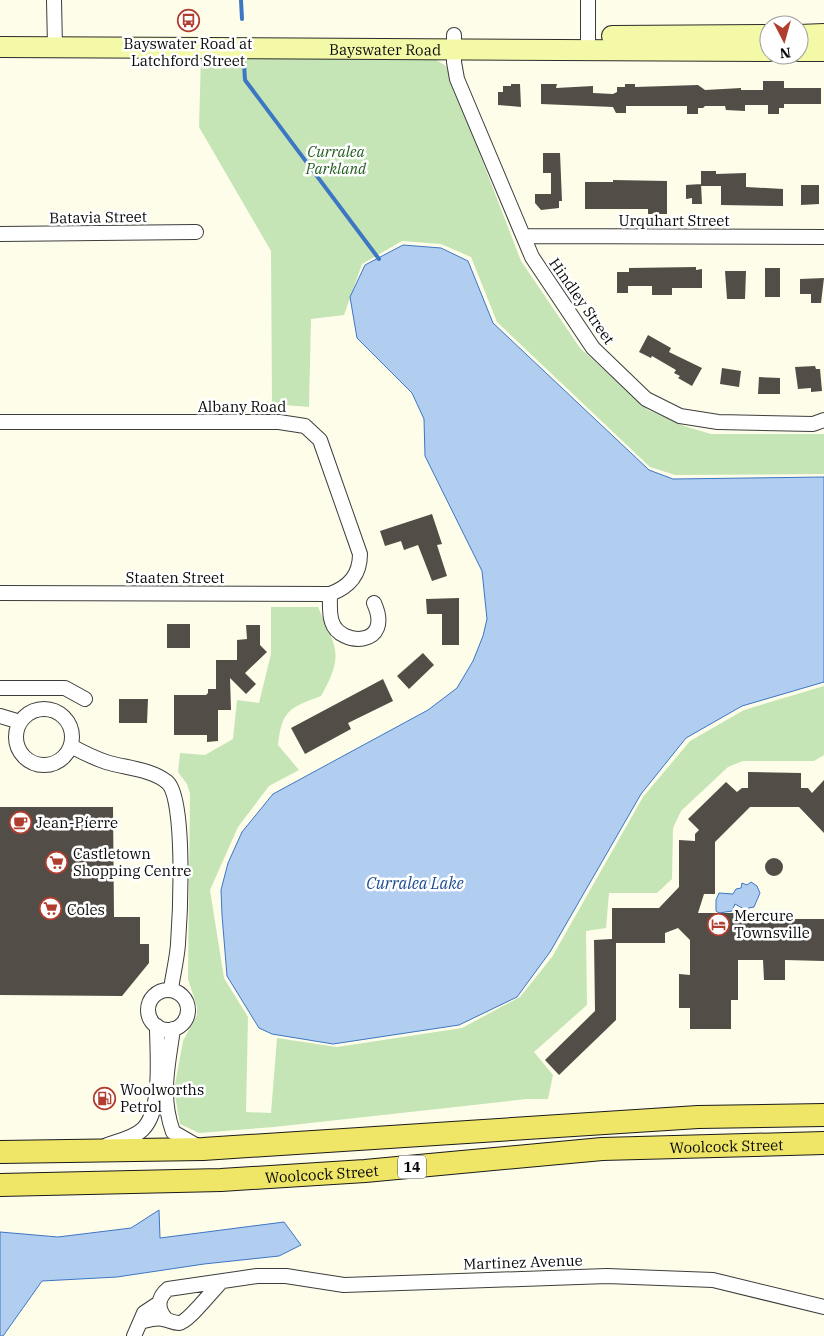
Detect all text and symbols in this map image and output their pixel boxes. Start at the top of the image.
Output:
bus stop icon: Bayswater Road at Latchford Street [176,8,200,32]
north arrow [759,15,809,65]
place label: Bayswater Road at Latchford Street [124,34,252,70]
street label: Bayswater Road [329,39,441,59]
text: N [779,43,792,62]
park label: Curralea Parkland [305,142,367,178]
street label: Batavia Street [49,207,147,227]
street label: Urquhart Street [618,211,730,230]
street label: Hindley Street [545,254,619,348]
street label: Albany Road [198,397,286,416]
street label: Staaten Street [126,568,224,587]
cafe icon: Jean-Píerre [8,810,32,834]
place label: Jean-Píerre [36,813,118,832]
place label: Castletown Shopping Centre [73,844,191,880]
supermarket icon: Castletown Shopping Centre [45,850,69,874]
water label: Curralea Lake [366,873,464,893]
supermarket icon: Coles [39,897,63,921]
place label: Coles [67,900,105,919]
place label: Mercure Townsville [734,906,810,942]
hotel icon: Mercure Townsville [706,912,730,936]
place label: Woolworths Petrol [120,1080,204,1116]
fuel station icon: Woolworths Petrol [92,1086,116,1110]
street label: Woolcock Street [669,1135,784,1157]
road number: 14 [398,1156,426,1178]
street label: Woolcock Street [264,1160,379,1187]
street label: Martinez Avenue [463,1250,583,1274]

